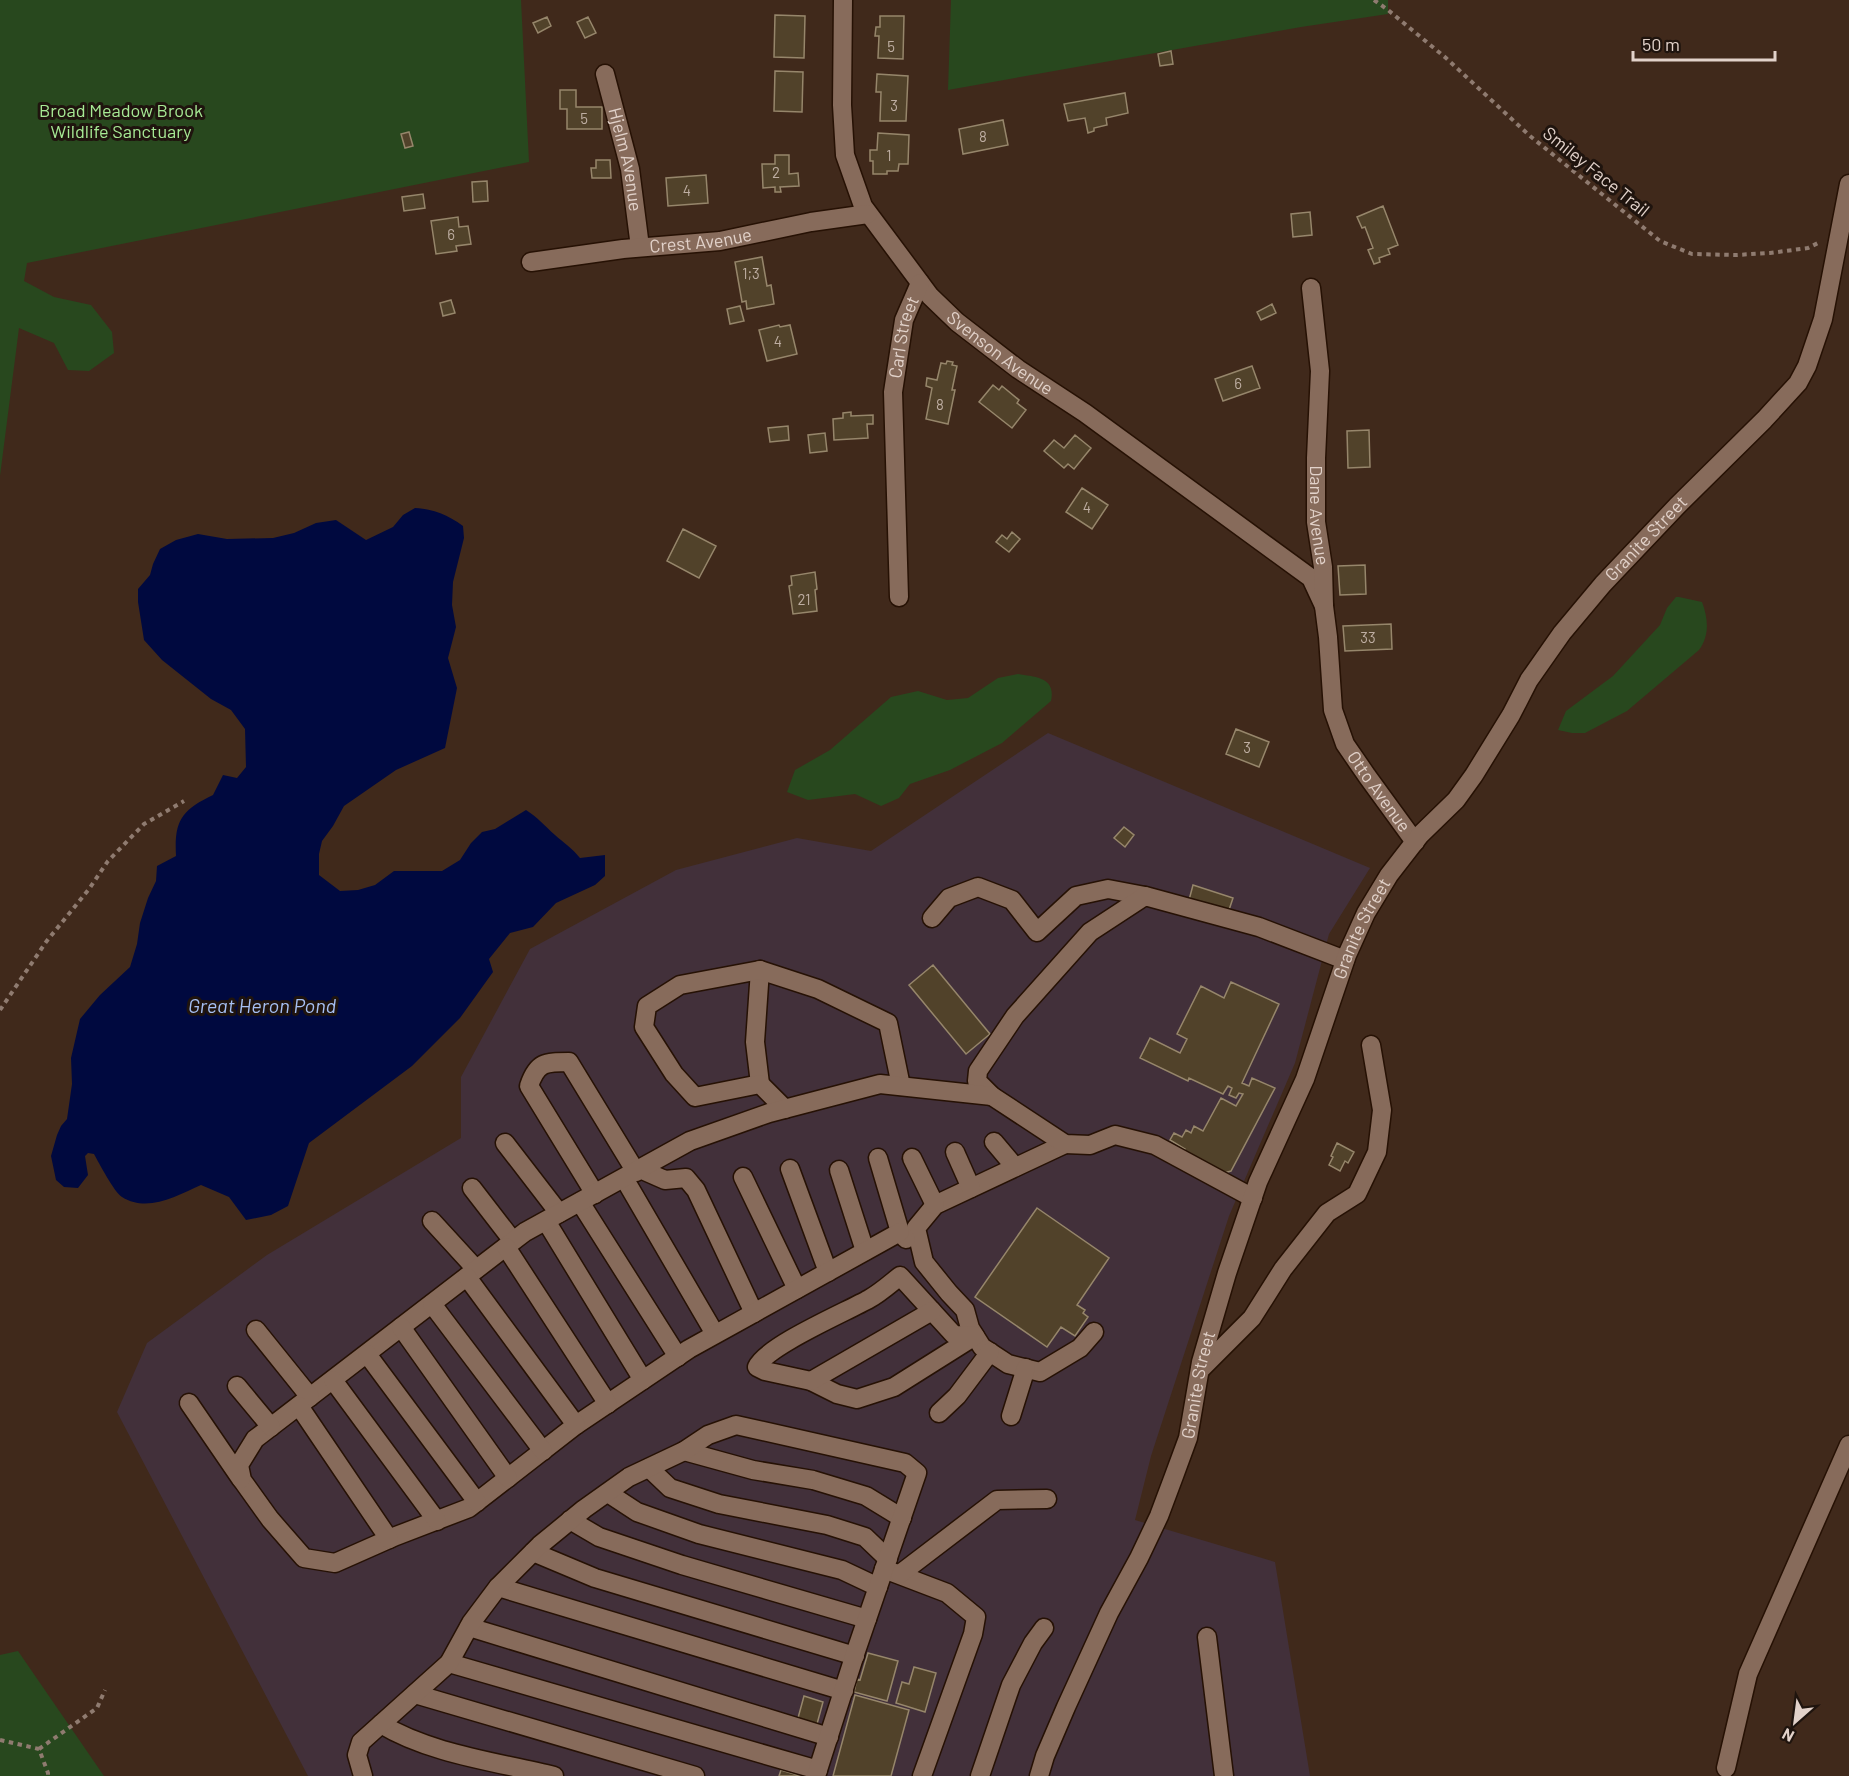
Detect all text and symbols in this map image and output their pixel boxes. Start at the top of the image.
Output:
scale bar [1633,24,1776,62]
text: 50 m [1642,33,1680,55]
house number: 5 [887,37,895,55]
house number: 3 [890,96,898,114]
park label: Broad Meadow Brook Wildlife Sanctuary [39,99,203,142]
street label: Hjelm Avenue [604,105,647,213]
house number: 5 [580,109,588,127]
street label: Smiley Face Trail [1539,122,1654,221]
house number: 8 [979,127,987,145]
house number: 1 [886,146,892,164]
house number: 2 [772,163,780,181]
house number: 4 [683,181,691,199]
street label: Crest Avenue [649,223,754,257]
house number: 6 [447,225,455,243]
house number: 1;3 [742,264,760,282]
street label: Carl Street [883,292,923,380]
street label: Svenson Avenue [943,306,1058,399]
house number: 4 [774,332,782,350]
house number: 6 [1234,374,1242,392]
house number: 8 [936,395,944,413]
street label: Dane Avenue [1306,465,1335,567]
street label: Granite Street [1600,490,1691,585]
house number: 4 [1083,498,1091,516]
house number: 21 [797,590,811,608]
house number: 33 [1360,628,1376,646]
house number: 3 [1243,738,1251,756]
street label: Otto Avenue [1343,746,1416,836]
street label: Granite Street [1328,874,1395,982]
water label: Great Heron Pond [188,993,337,1017]
street label: Granite Street [1176,1328,1220,1441]
north arrow [1765,1692,1825,1752]
text: N [1779,1725,1797,1747]

